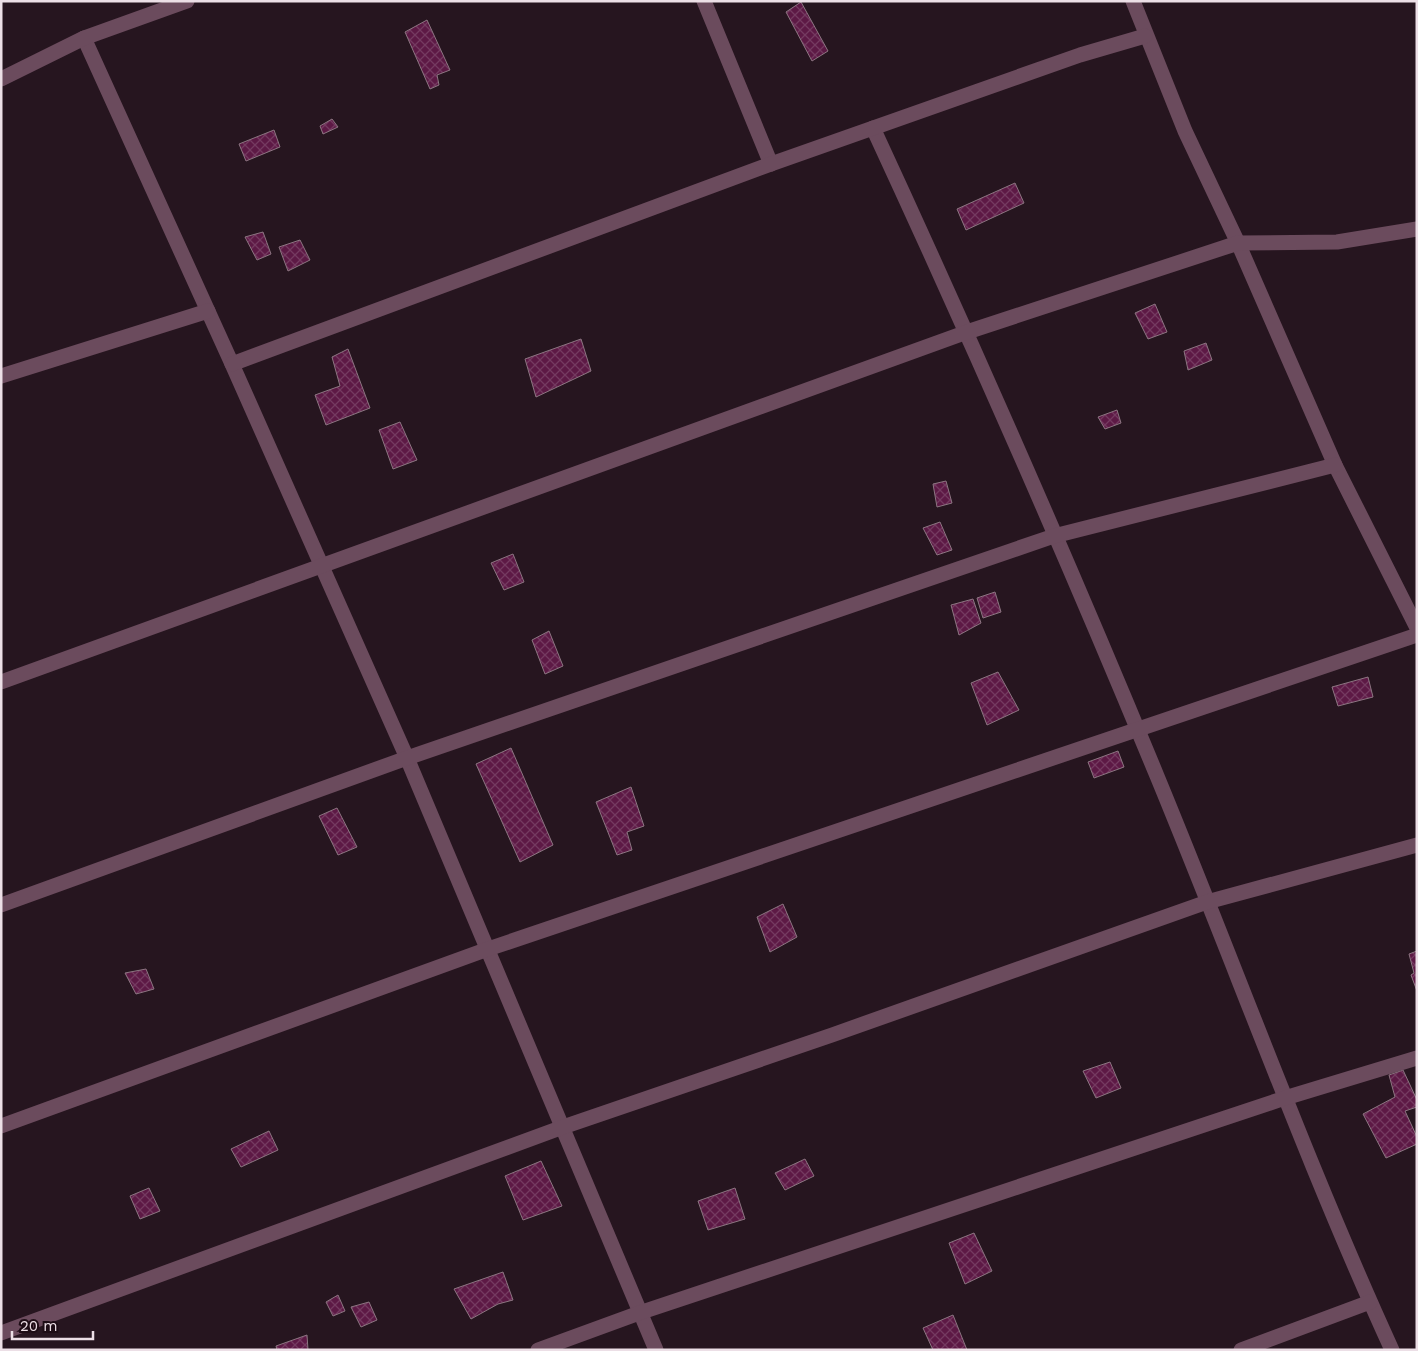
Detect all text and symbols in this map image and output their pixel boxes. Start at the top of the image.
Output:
scale bar [12,1308,94,1340]
text: 20 m [20,1317,58,1335]

